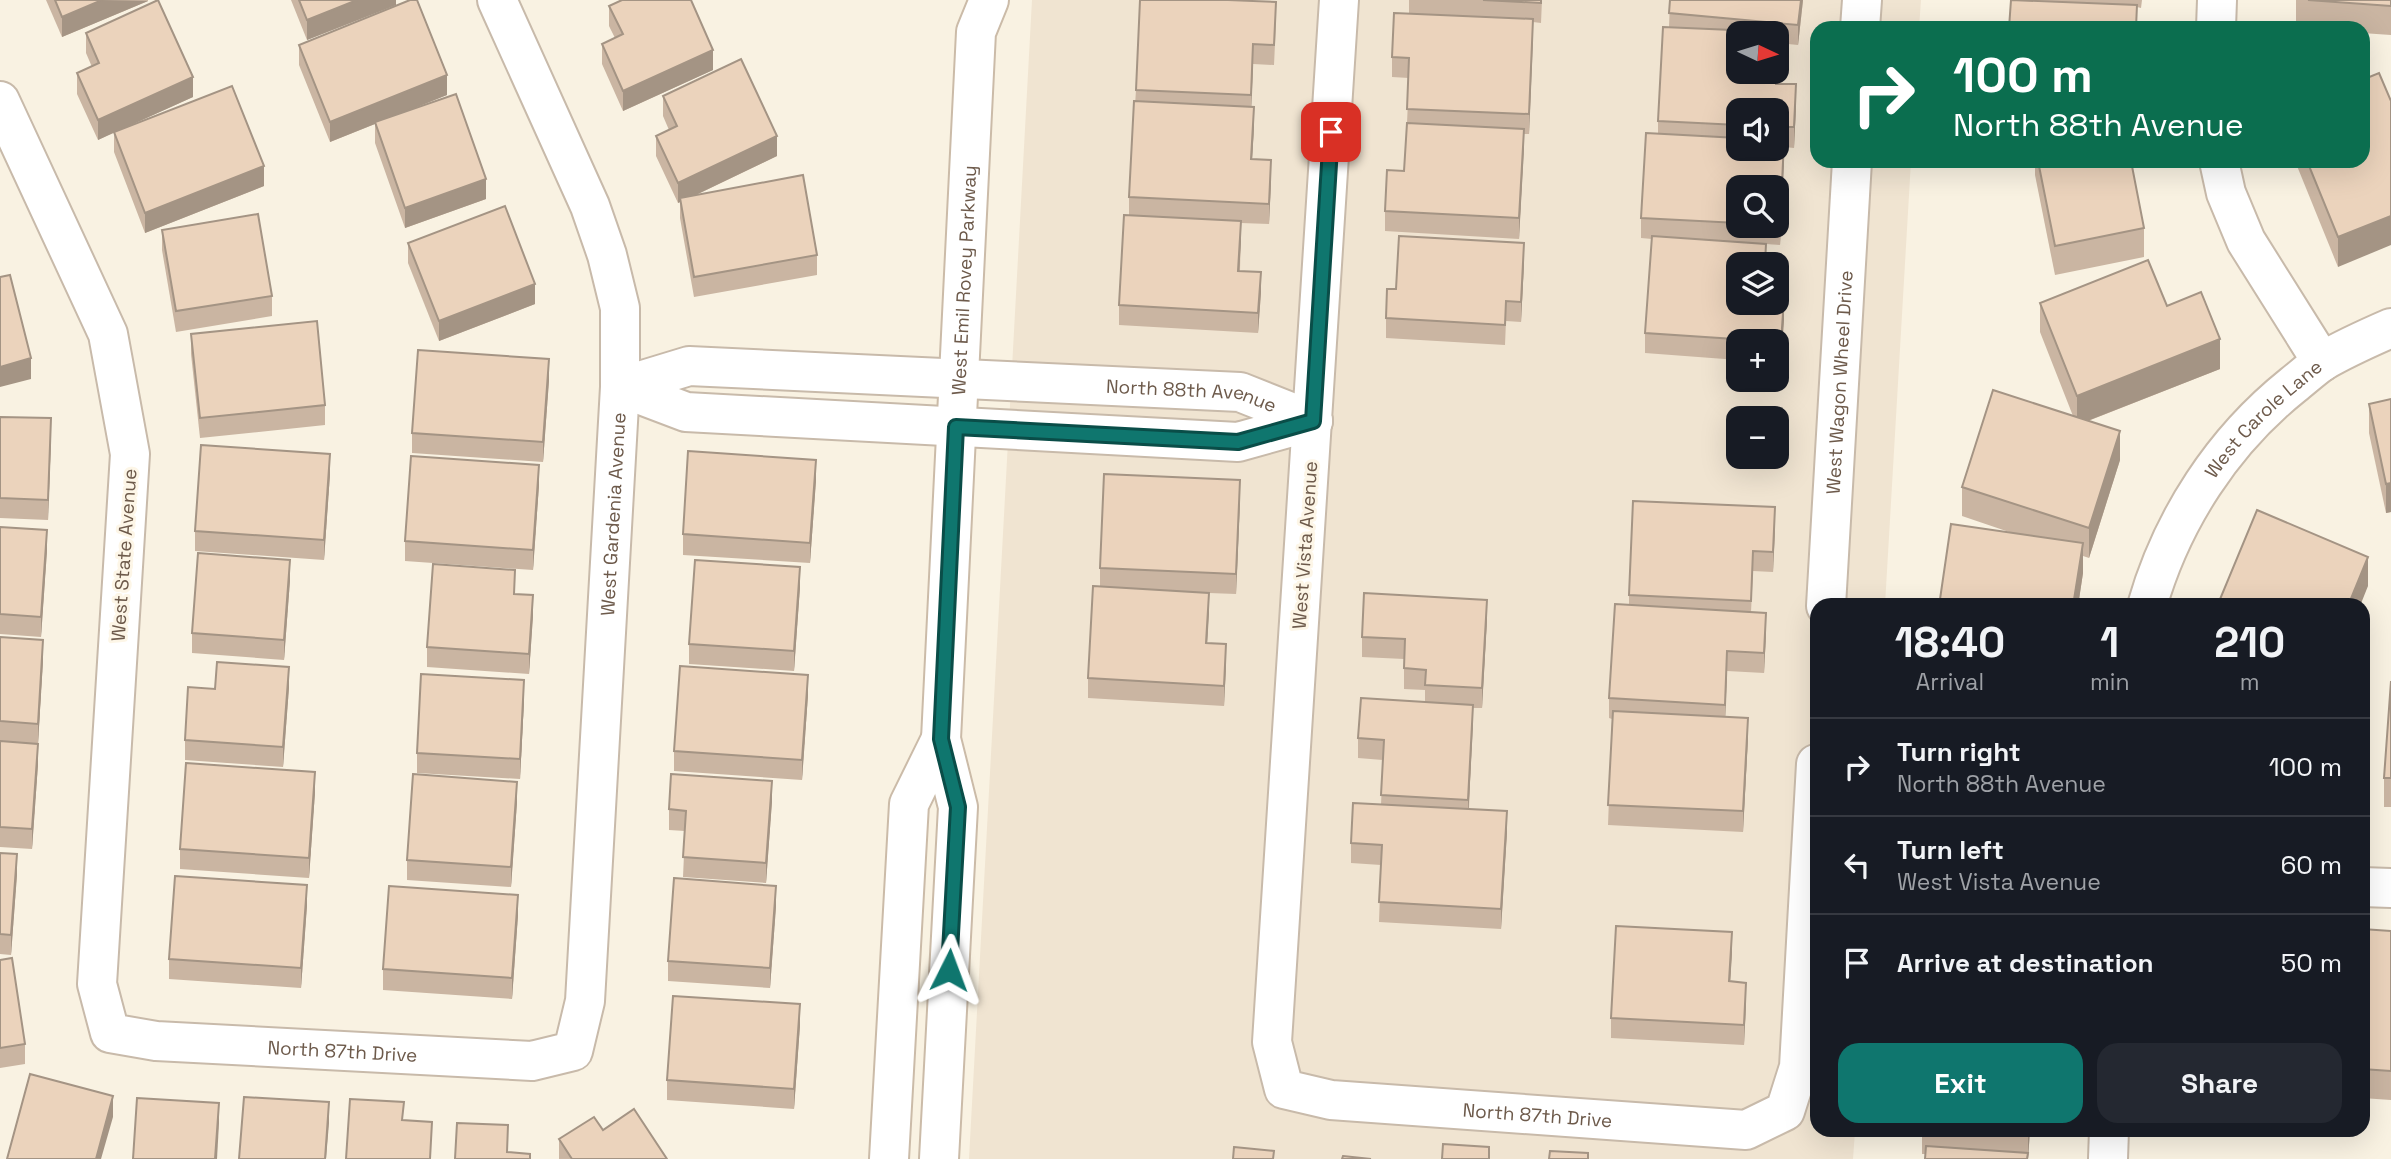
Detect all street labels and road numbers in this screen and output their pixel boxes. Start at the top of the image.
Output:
street label: West Emil Rovey Parkway [946,165,982,396]
street label: West Wagon Wheel Drive [1820,270,1858,495]
street label: West Carole Lane [2199,354,2327,483]
street label: North 88th Avenue [1105,373,1281,418]
street label: West Gardenia Avenue [594,412,631,617]
street label: West Vista Avenue [1287,460,1323,630]
street label: West State Avenue [105,468,143,642]
street label: North 87th Drive [267,1034,418,1067]
street label: North 87th Drive [1462,1097,1613,1133]

